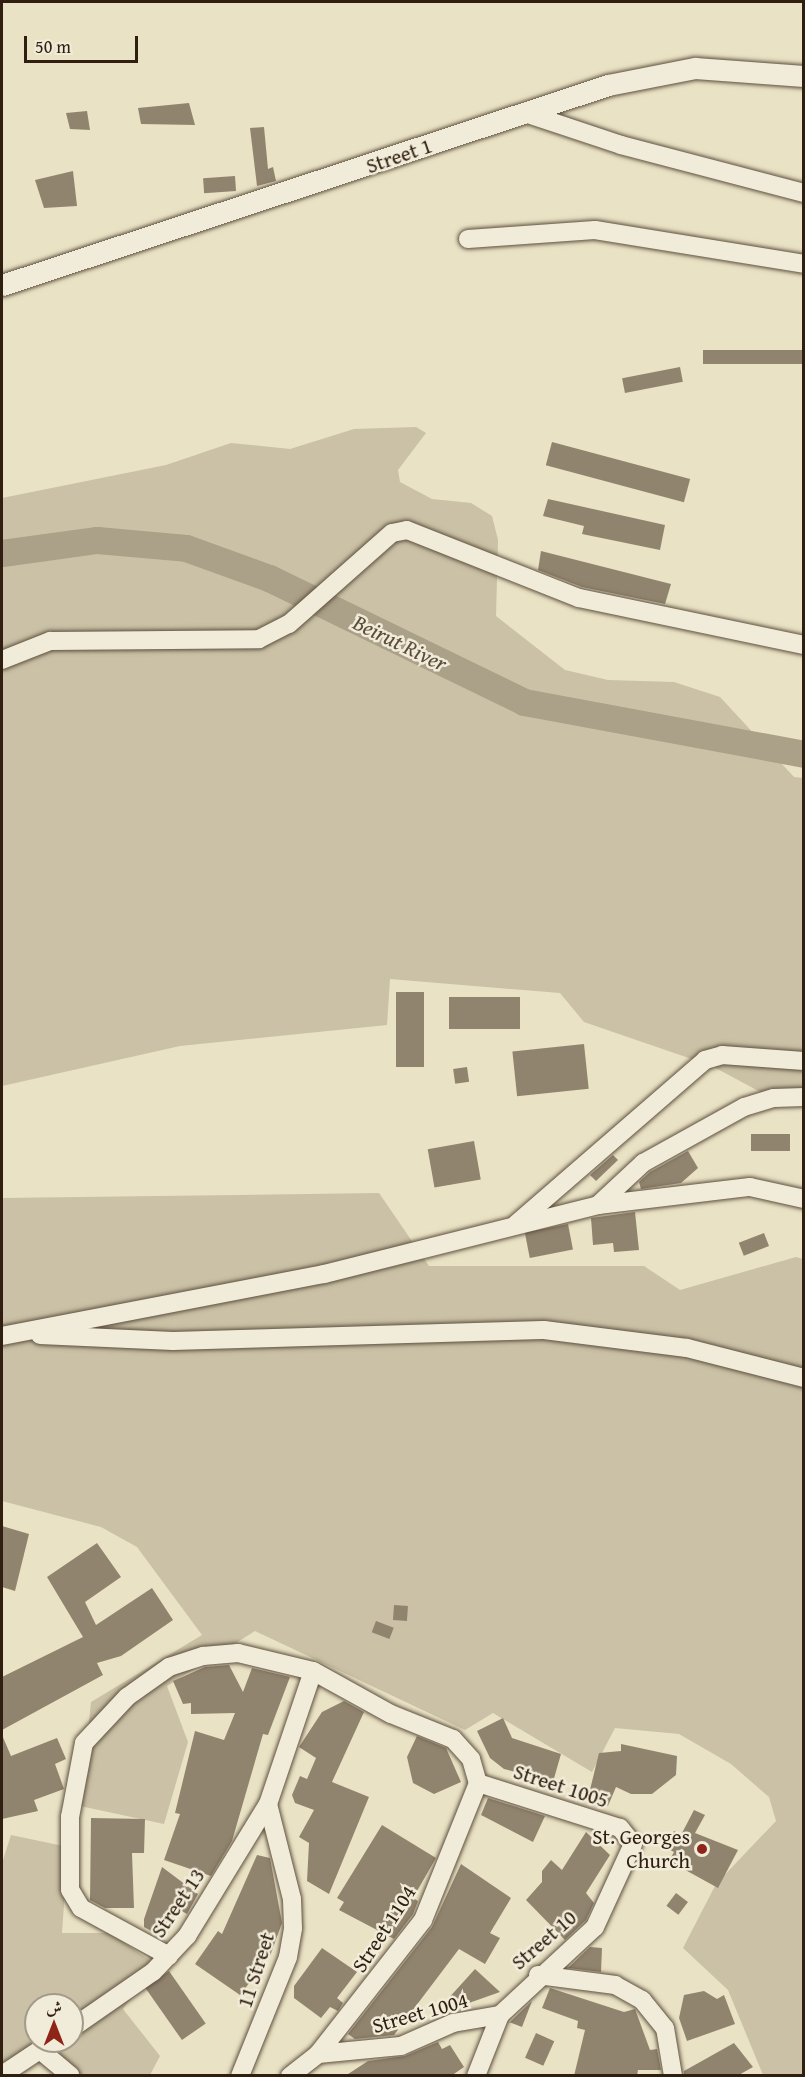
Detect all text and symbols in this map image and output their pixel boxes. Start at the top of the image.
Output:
scale bar [27,24,141,62]
text: 50 m [35,33,71,60]
street label: Street 1 [363,133,435,179]
water label: Beirut River [349,609,451,677]
street label: Street 1005 [510,1759,612,1813]
place label: St. Georges Church [592,1824,690,1874]
marker: St. Georges Church [695,1842,709,1856]
street label: Street 13 [146,1864,210,1942]
street label: Street 1104 [347,1881,421,1977]
street label: Street 10 [506,1905,582,1975]
street label: 11 Street [232,1929,280,2011]
street label: Street 1004 [369,1987,471,2039]
north arrow [24,1993,84,2053]
text: ش [46,1995,62,2019]

